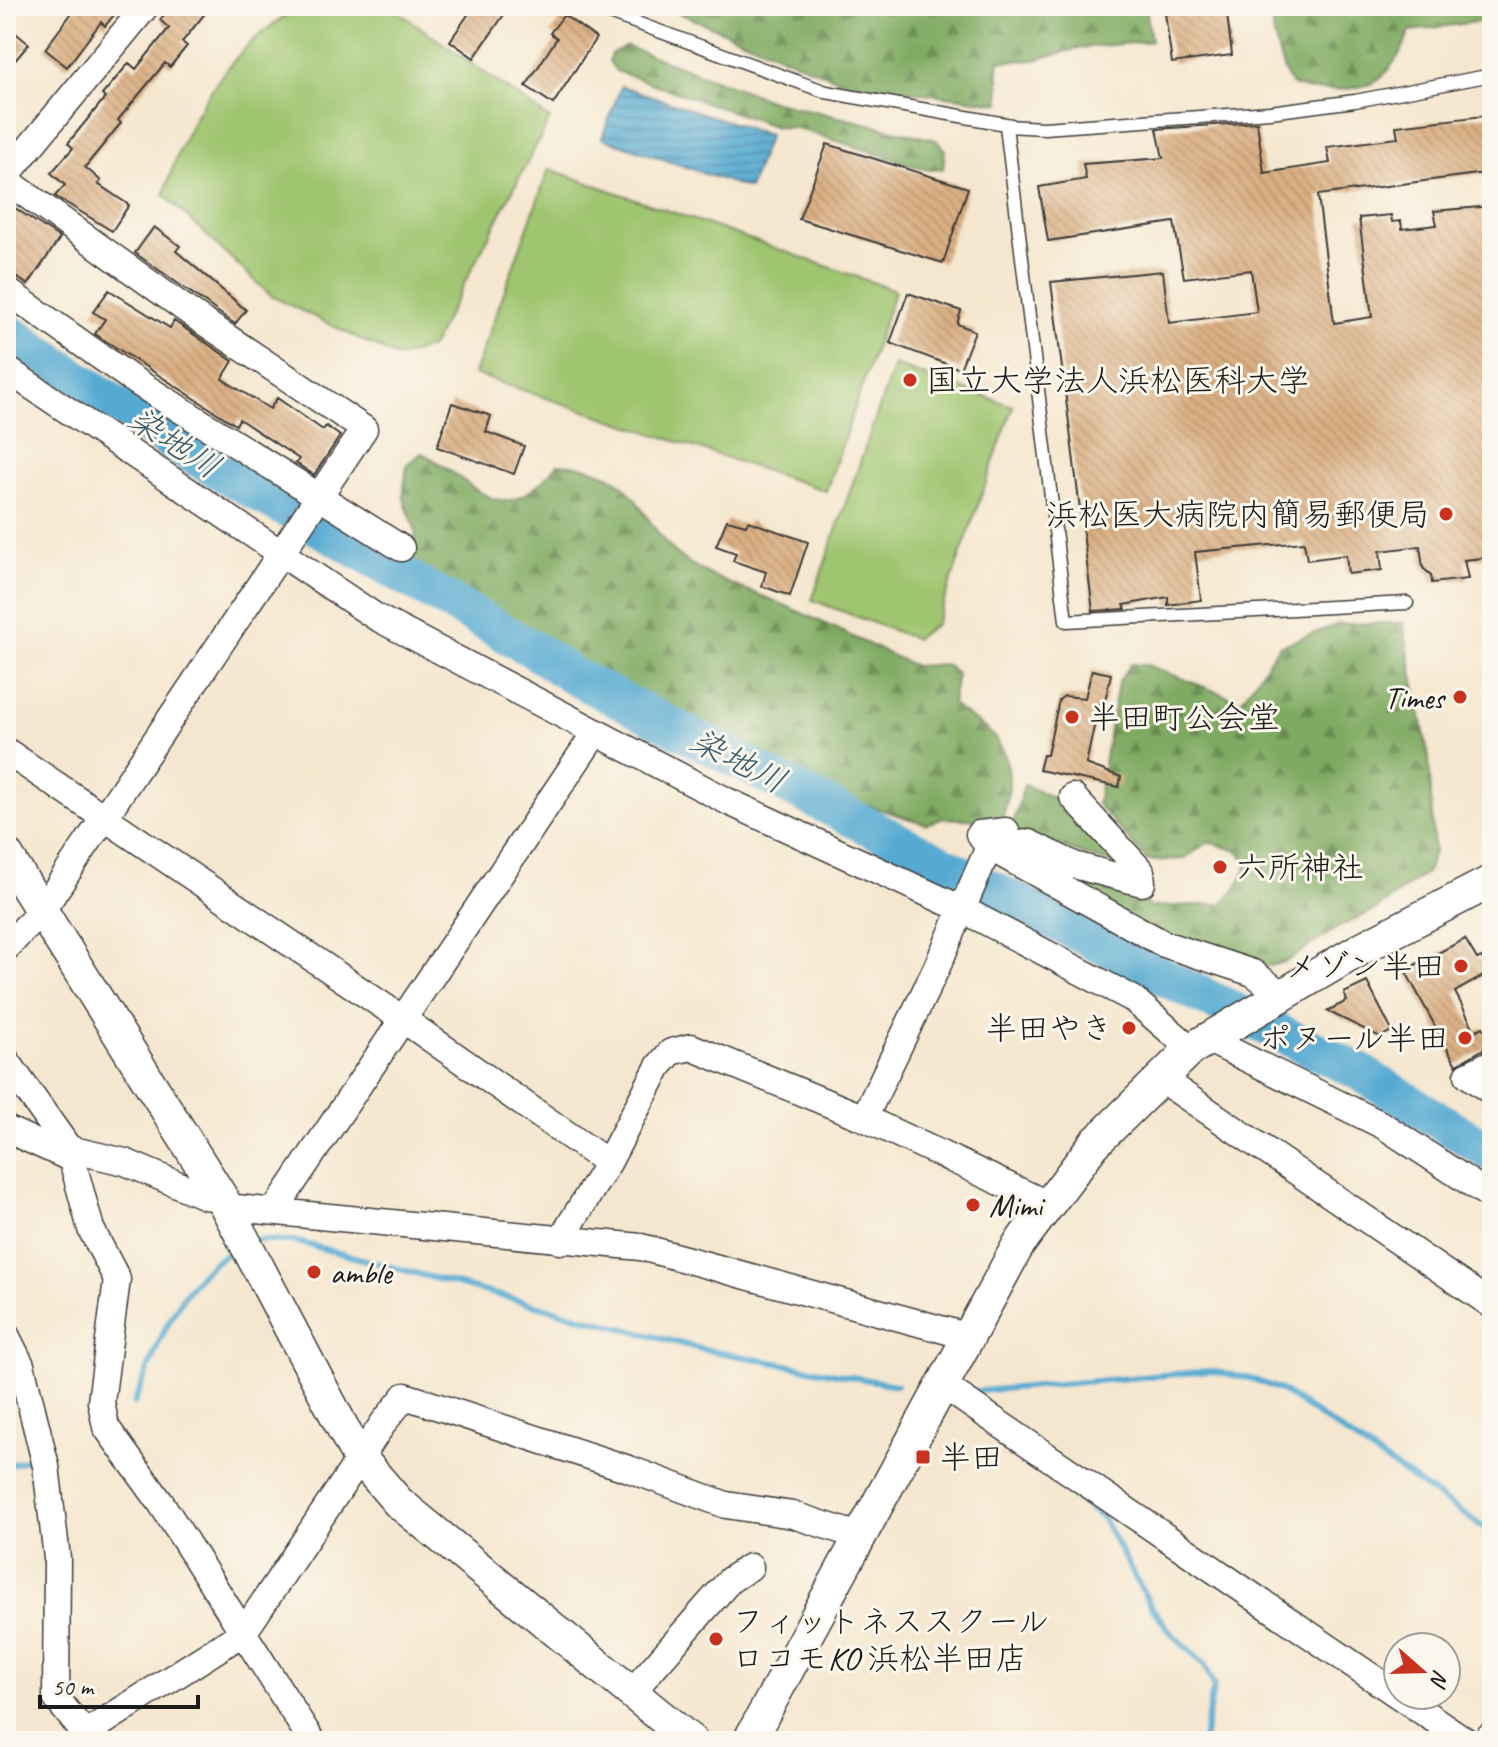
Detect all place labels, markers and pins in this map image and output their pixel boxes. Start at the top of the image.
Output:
place label: 国立大学法人浜松医科大学 [926,360,1310,401]
marker: 国立大学法人浜松医科大学 [901,371,919,389]
place label: 浜松医大病院内簡易郵便局 [1046,494,1430,535]
marker: 浜松医大病院内簡易郵便局 [1437,505,1455,523]
place label: Times [1384,677,1446,718]
marker: Times [1451,688,1469,706]
place label: 半田町公会堂 [1088,697,1280,738]
marker: 半田町公会堂 [1063,708,1081,726]
place label: 六所神社 [1236,847,1364,888]
marker: 六所神社 [1211,858,1229,876]
place label: メゾン半田 [1285,946,1445,987]
marker: メゾン半田 [1452,957,1470,975]
place label: 半田やき [985,1008,1113,1049]
place label: ポヌール半田 [1259,1018,1449,1059]
marker: 半田やき [1120,1019,1138,1037]
marker: ポヌール半田 [1456,1029,1474,1047]
place label: Mimi [989,1185,1046,1226]
marker: Mimi [964,1196,982,1214]
place label: amble [330,1252,394,1293]
marker: amble [305,1263,323,1281]
place label: 半田 [939,1437,1003,1478]
marker: 半田 [914,1448,932,1466]
place label: フィットネススクール ロコモKO 浜松半田店 [732,1601,1049,1679]
marker: フィットネススクール ロコモKO 浜松半田店 [707,1630,725,1648]

